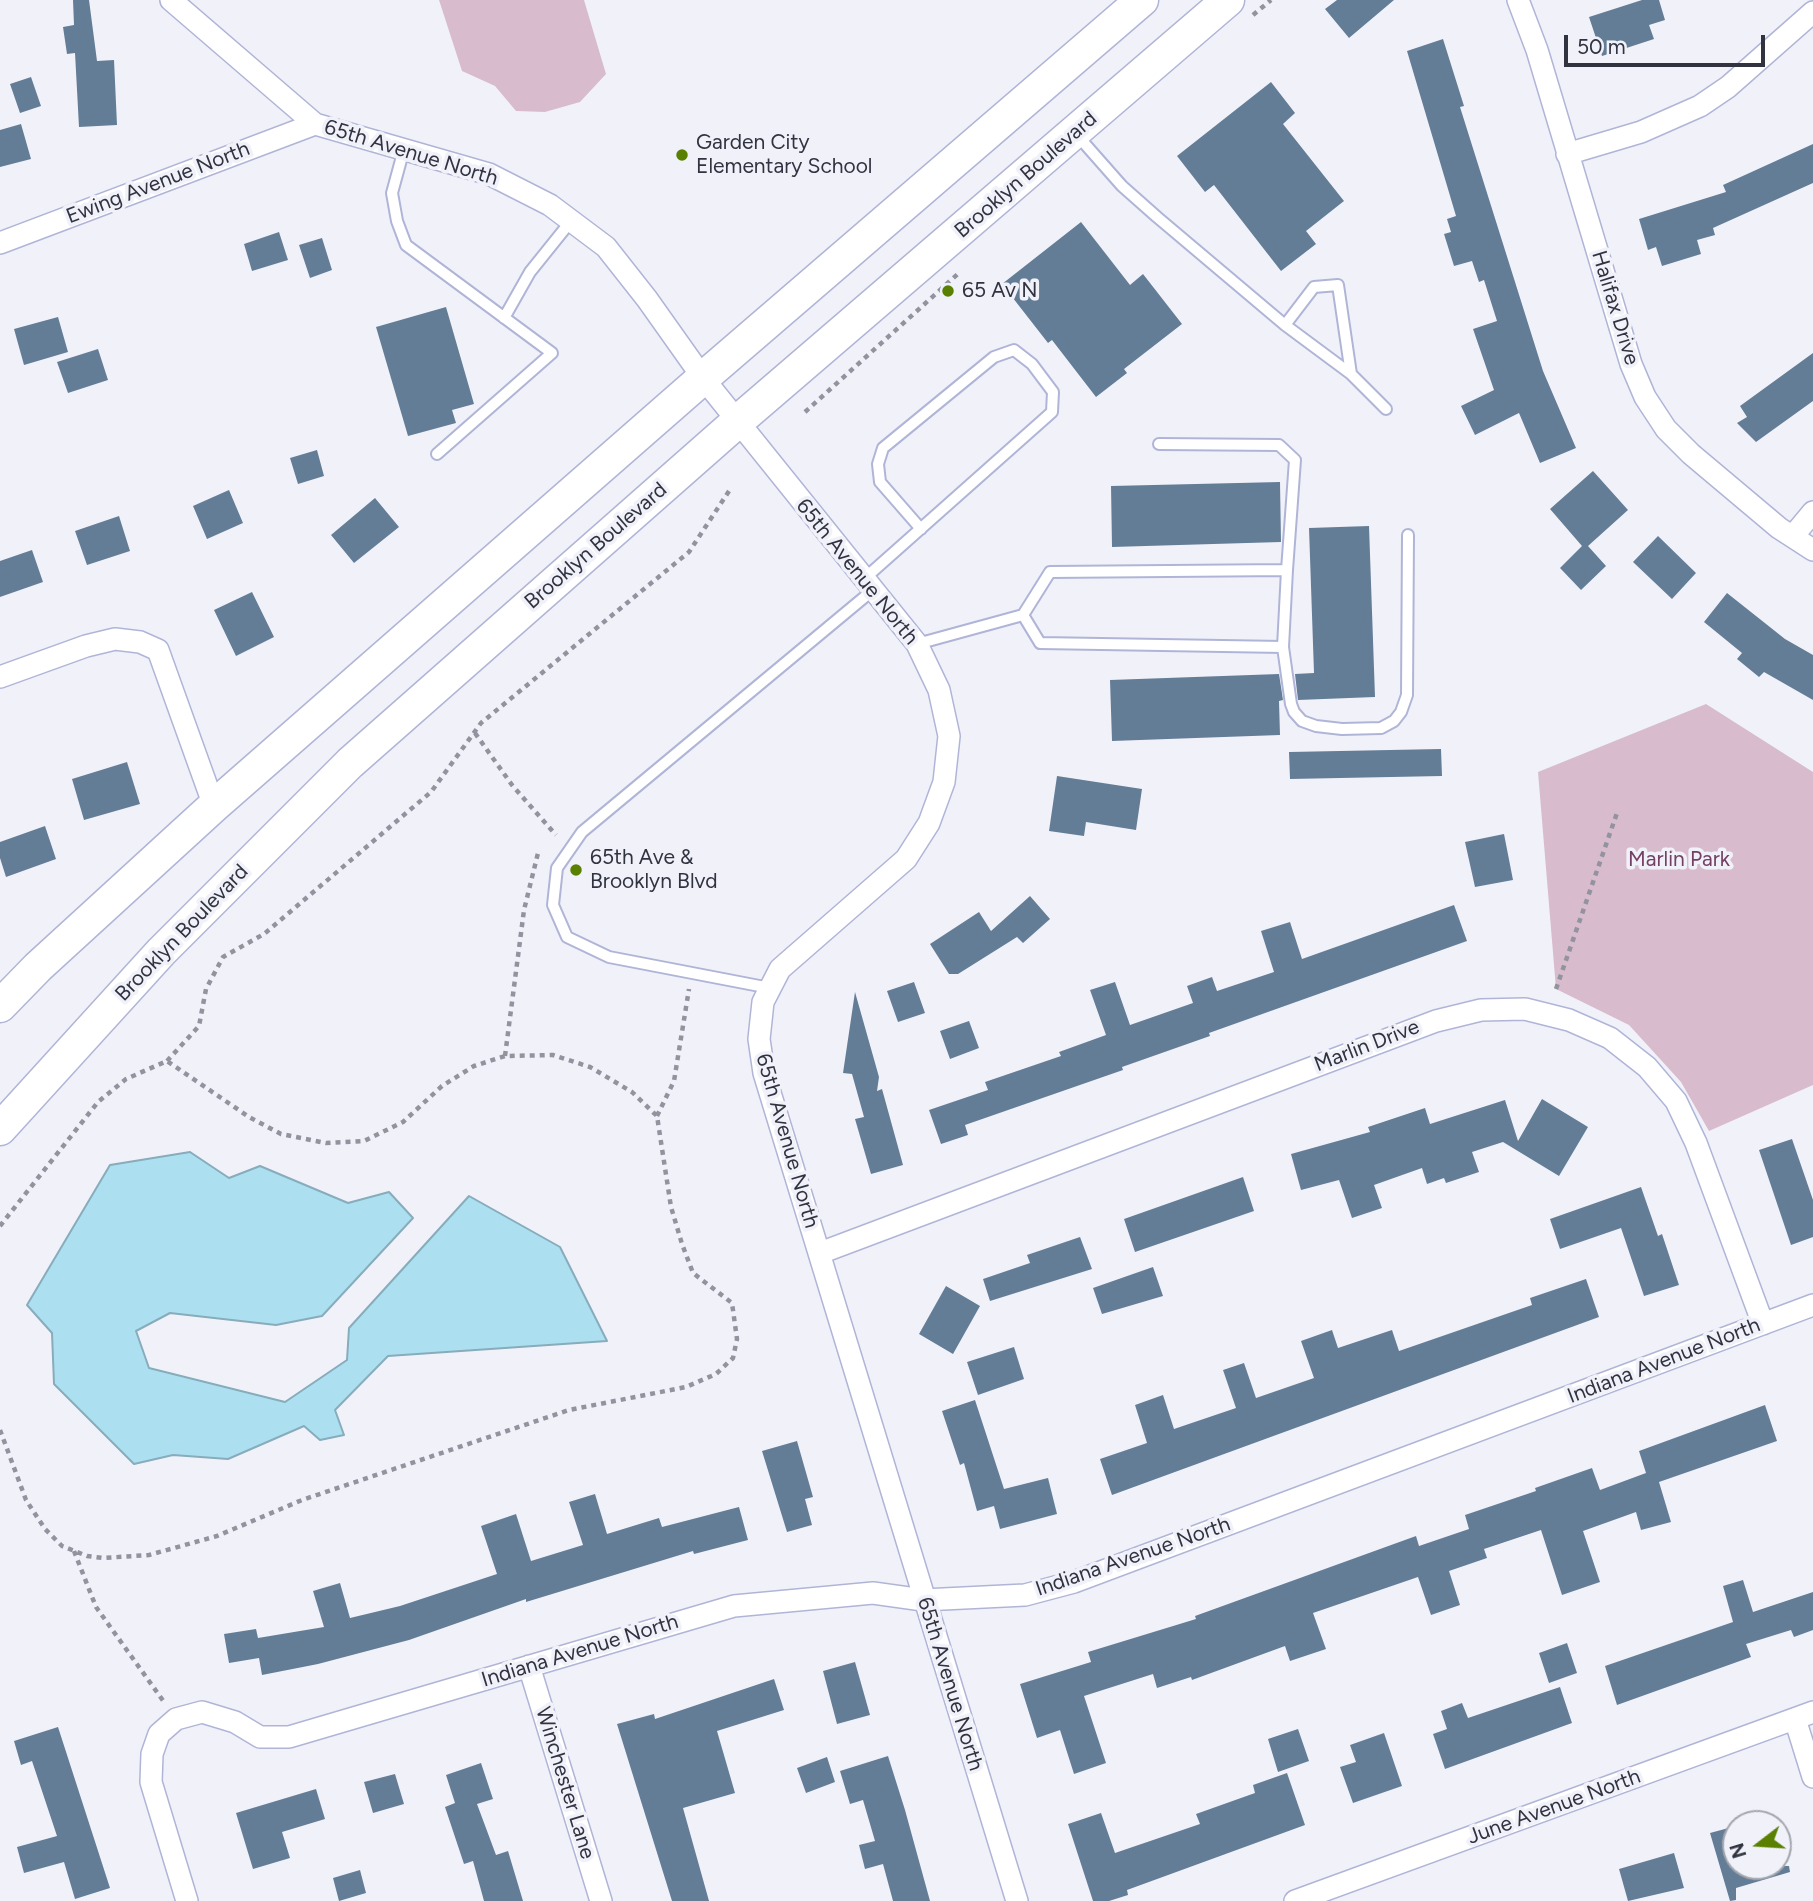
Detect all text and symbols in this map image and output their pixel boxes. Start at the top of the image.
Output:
scale bar [1568,21,1769,65]
text: 50 m [1577,34,1626,59]
street label: Brooklyn Boulevard [950,106,1102,244]
street label: 65th Avenue North [321,115,501,191]
place label: Garden City Elementary School [696,130,872,180]
street label: Ewing Avenue North [63,136,253,230]
marker: Garden City Elementary School [674,147,690,163]
street label: Halifax Drive [1586,248,1644,368]
place label: 65 Av N [962,278,1037,304]
marker: 65 Av N [940,283,956,299]
street label: Brooklyn Boulevard [520,477,672,615]
street label: 65th Avenue North [791,494,923,650]
place label: 65th Ave & Brooklyn Blvd [590,845,717,895]
park label: Marlin Park [1628,847,1730,873]
street label: Brooklyn Boulevard [110,859,254,1007]
marker: 65th Ave & Brooklyn Blvd [568,862,584,878]
street label: Marlin Drive [1311,1014,1423,1078]
street label: 65th Avenue North [750,1051,824,1231]
street label: Indiana Avenue North [1564,1313,1764,1409]
street label: Indiana Avenue North [1032,1512,1234,1602]
street label: 65th Avenue North [912,1594,988,1774]
street label: Indiana Avenue North [479,1609,681,1693]
street label: Winchester Lane [530,1704,600,1862]
street label: June Avenue North [1464,1764,1644,1850]
north arrow [1722,1810,1792,1880]
text: N [1725,1840,1751,1861]

